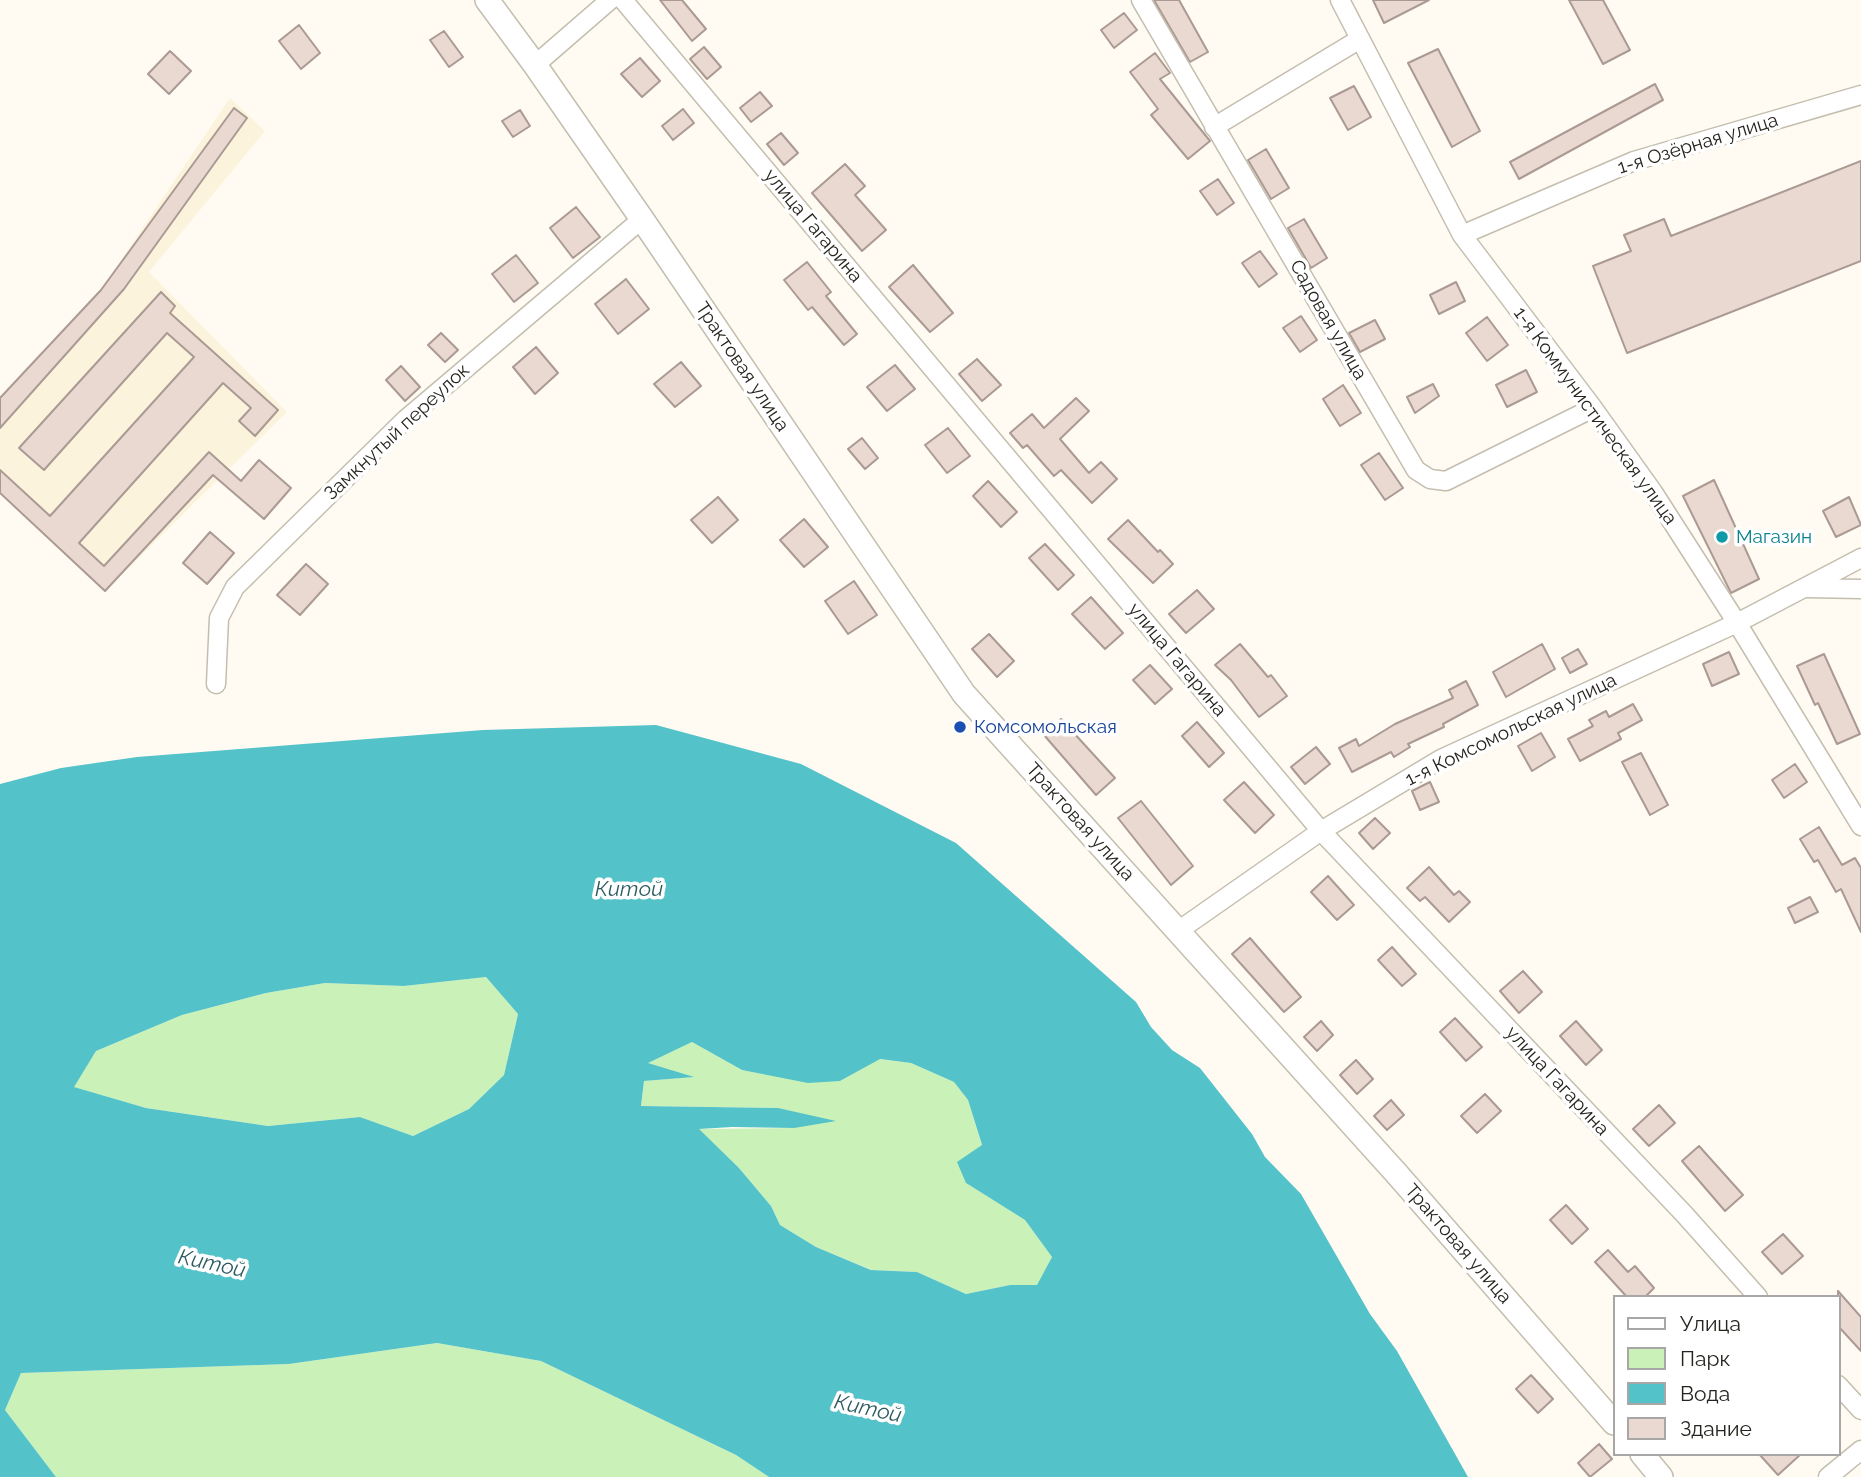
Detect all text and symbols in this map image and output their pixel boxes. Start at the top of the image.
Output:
street label: 1-я Озёрная улица [1615,109,1781,179]
street label: улица Гагарина [759,165,867,287]
street label: Садовая улица [1284,256,1372,384]
street label: Трактовая улица [690,298,794,436]
street label: 1-я Коммунистическая улица [1508,303,1682,529]
street label: Замкнутый переулок [320,359,474,505]
place label: Магазин [1736,526,1812,548]
marker: Магазин [1714,529,1730,545]
street label: улица Гагарина [1123,599,1231,721]
street label: 1-я Комсомольская улица [1402,669,1620,791]
place label: Комсомольская [974,716,1117,738]
marker: Комсомольская [952,719,968,735]
street label: Трактовая улица [1021,758,1139,886]
water label: Китой [595,877,663,903]
street label: улица Гагарина [1500,1022,1614,1140]
street label: Трактовая улица [1400,1179,1516,1309]
water label: Китой [176,1245,248,1283]
legend [1612,1295,1840,1456]
text: Улица [1680,1311,1741,1336]
text: Парк [1680,1346,1730,1371]
text: Вода [1680,1381,1730,1406]
water label: Китой [832,1390,904,1428]
text: Здание [1680,1416,1752,1441]

